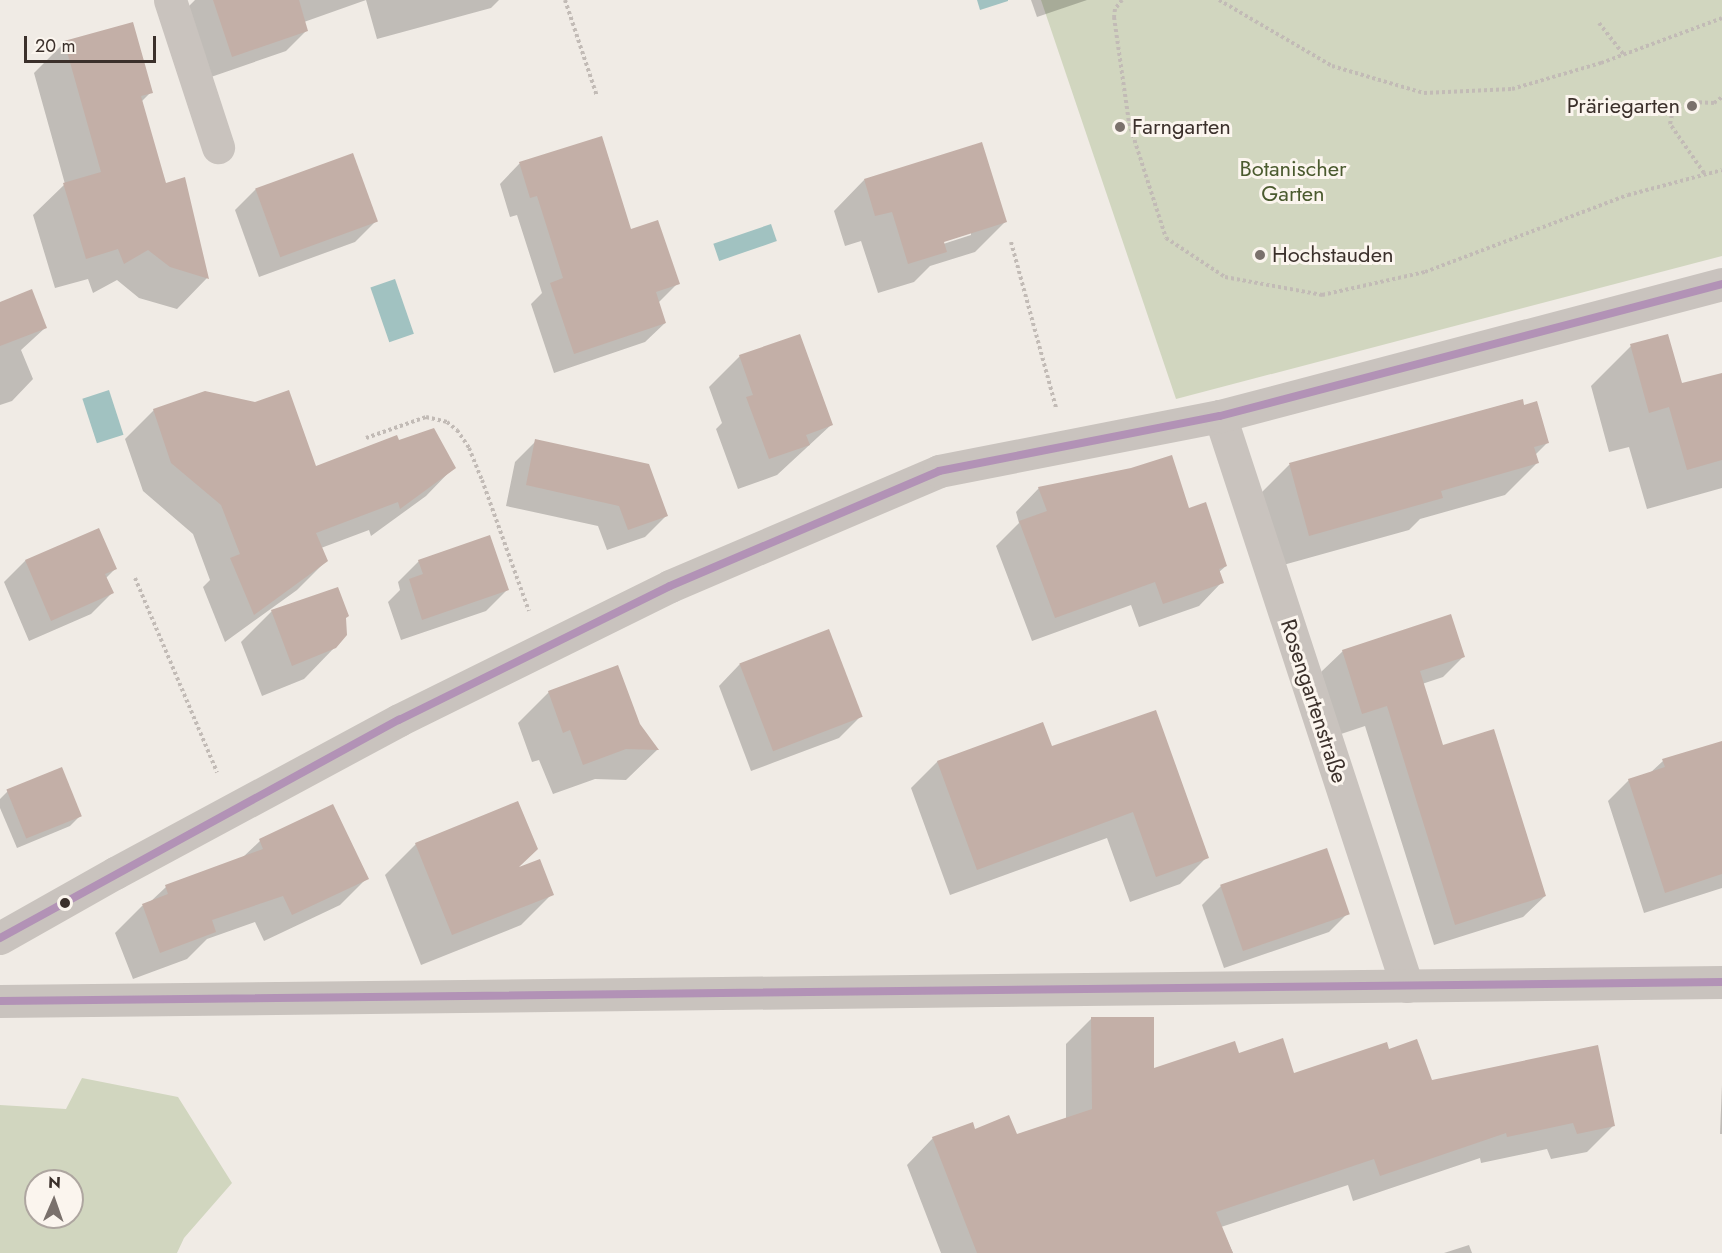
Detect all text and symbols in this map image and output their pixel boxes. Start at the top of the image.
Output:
scale bar [27,24,159,62]
text: 20 m [35,33,75,59]
place label: Präriegarten [1567,93,1680,119]
marker: Präriegarten [1685,99,1699,113]
place label: Farngarten [1132,114,1231,140]
marker: Farngarten [1113,120,1127,134]
park label: Botanischer Garten [1239,155,1347,206]
place label: Hochstauden [1272,242,1394,268]
marker: Hochstauden [1253,248,1267,262]
street label: Rosengartenstraße [1275,616,1353,786]
unlabelled marker [59,897,71,909]
north arrow [24,1169,84,1229]
text: N [48,1171,61,1194]

